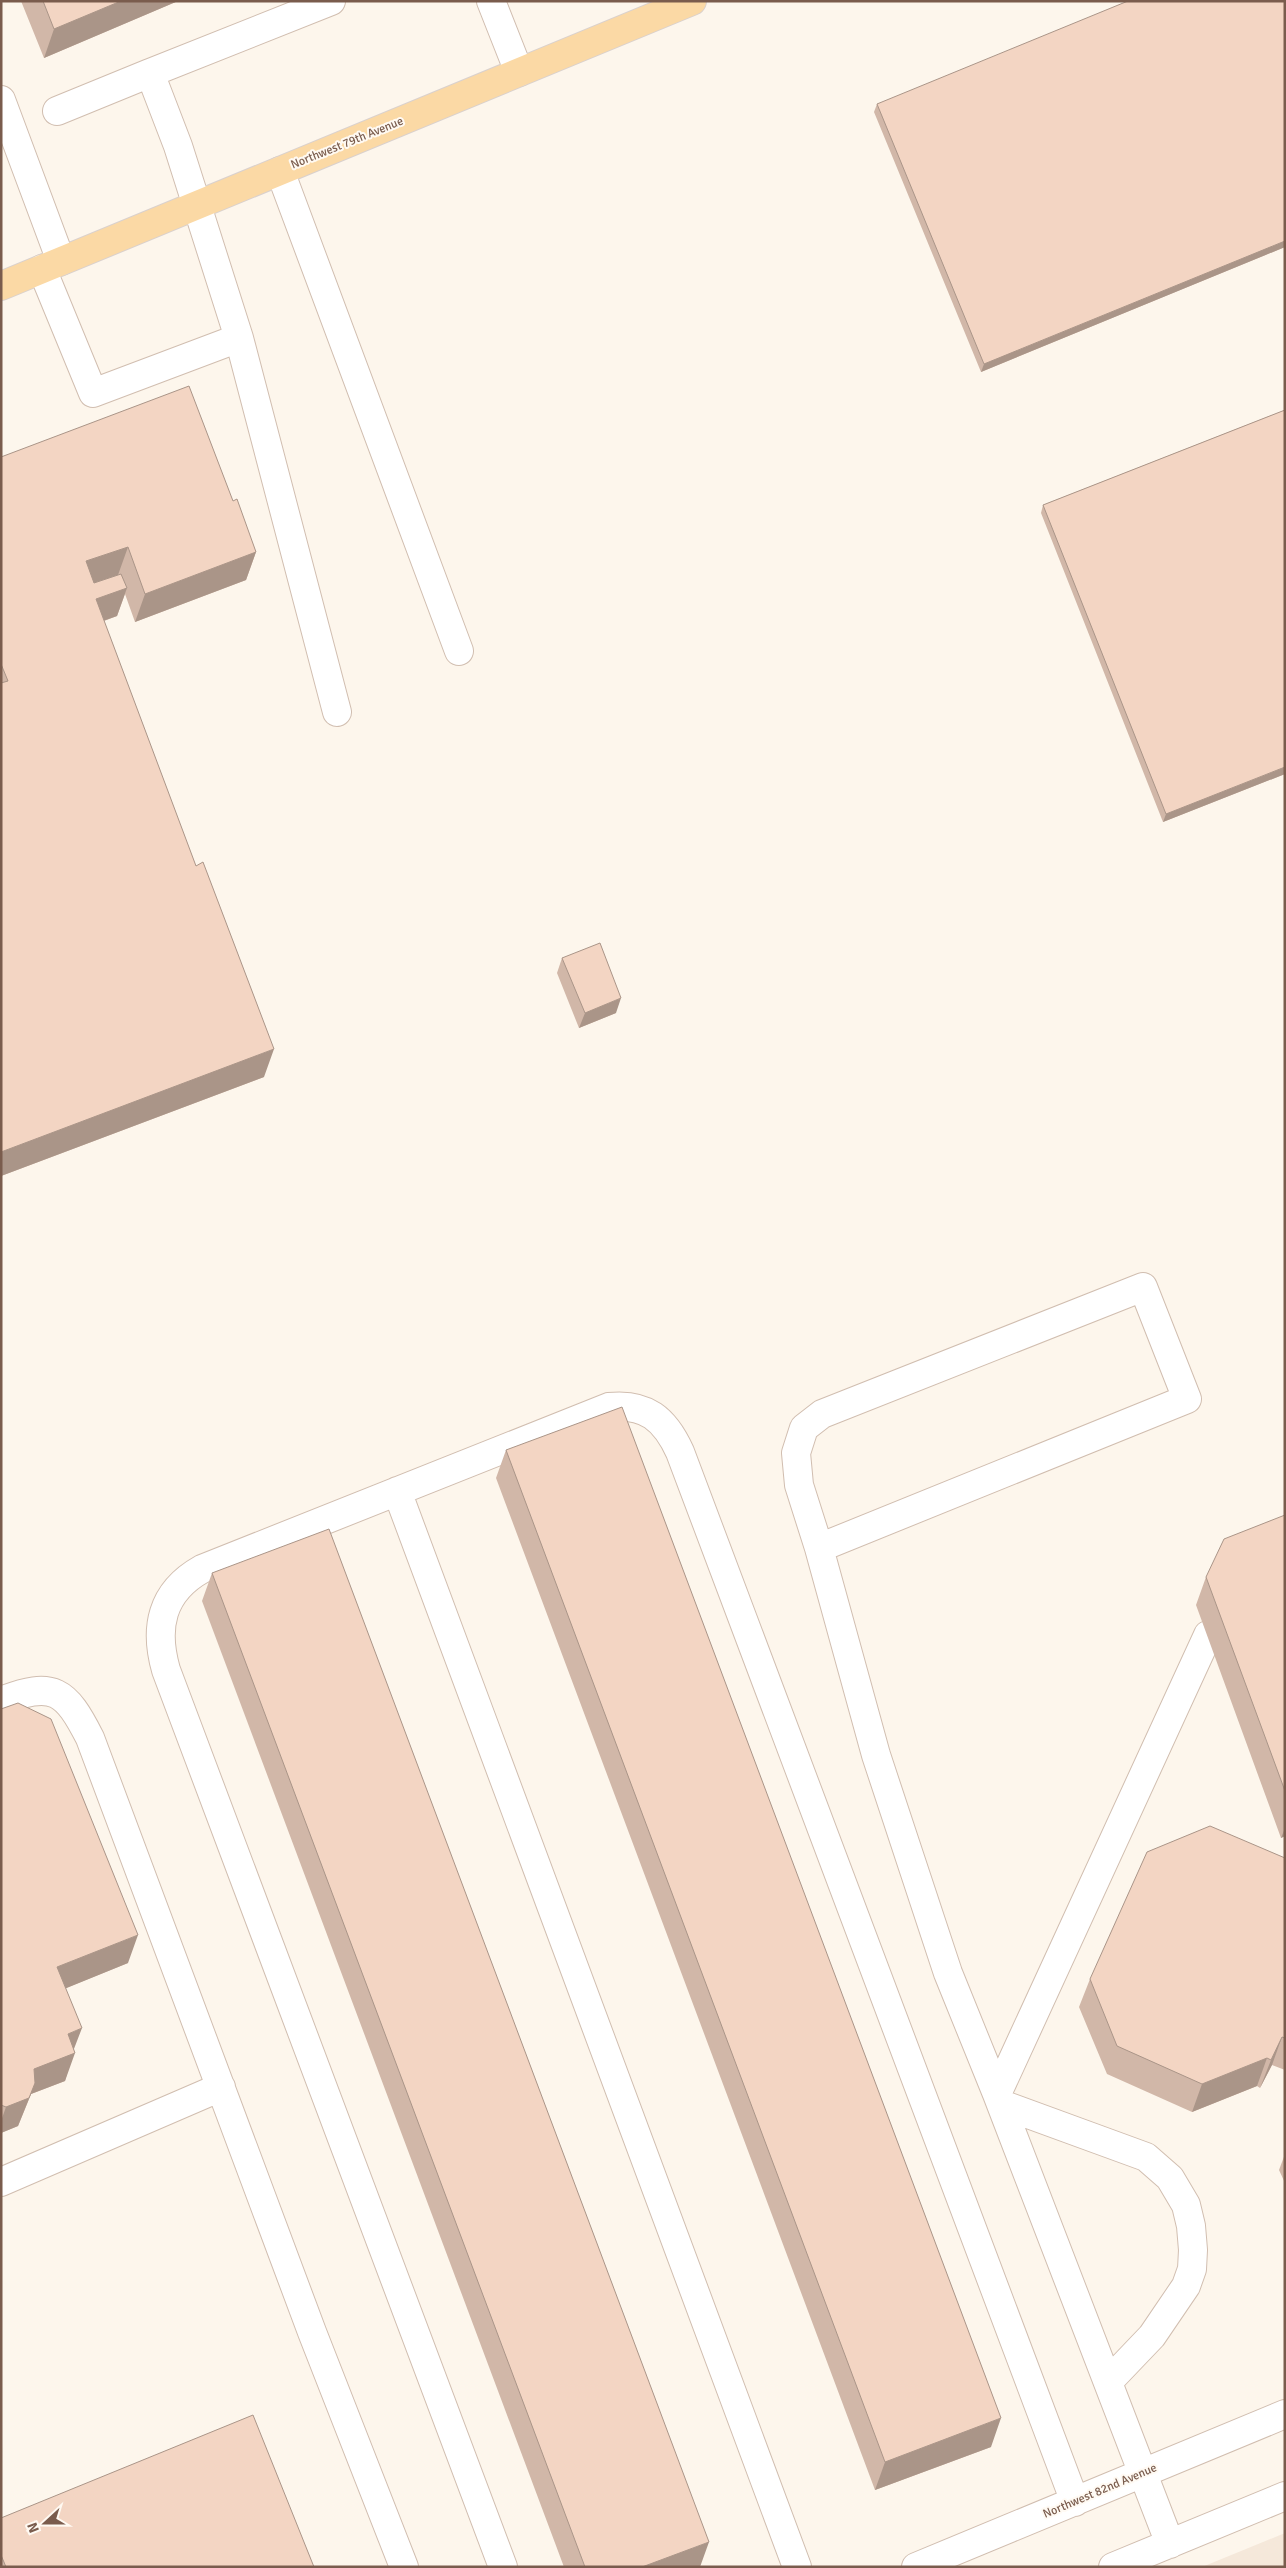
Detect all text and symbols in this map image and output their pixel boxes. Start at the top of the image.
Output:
street label: Northwest 79th Avenue [289,114,405,172]
street label: Northwest 82nd Avenue [1041,2460,1159,2522]
north arrow [20,2498,70,2548]
text: N [24,2520,43,2535]

